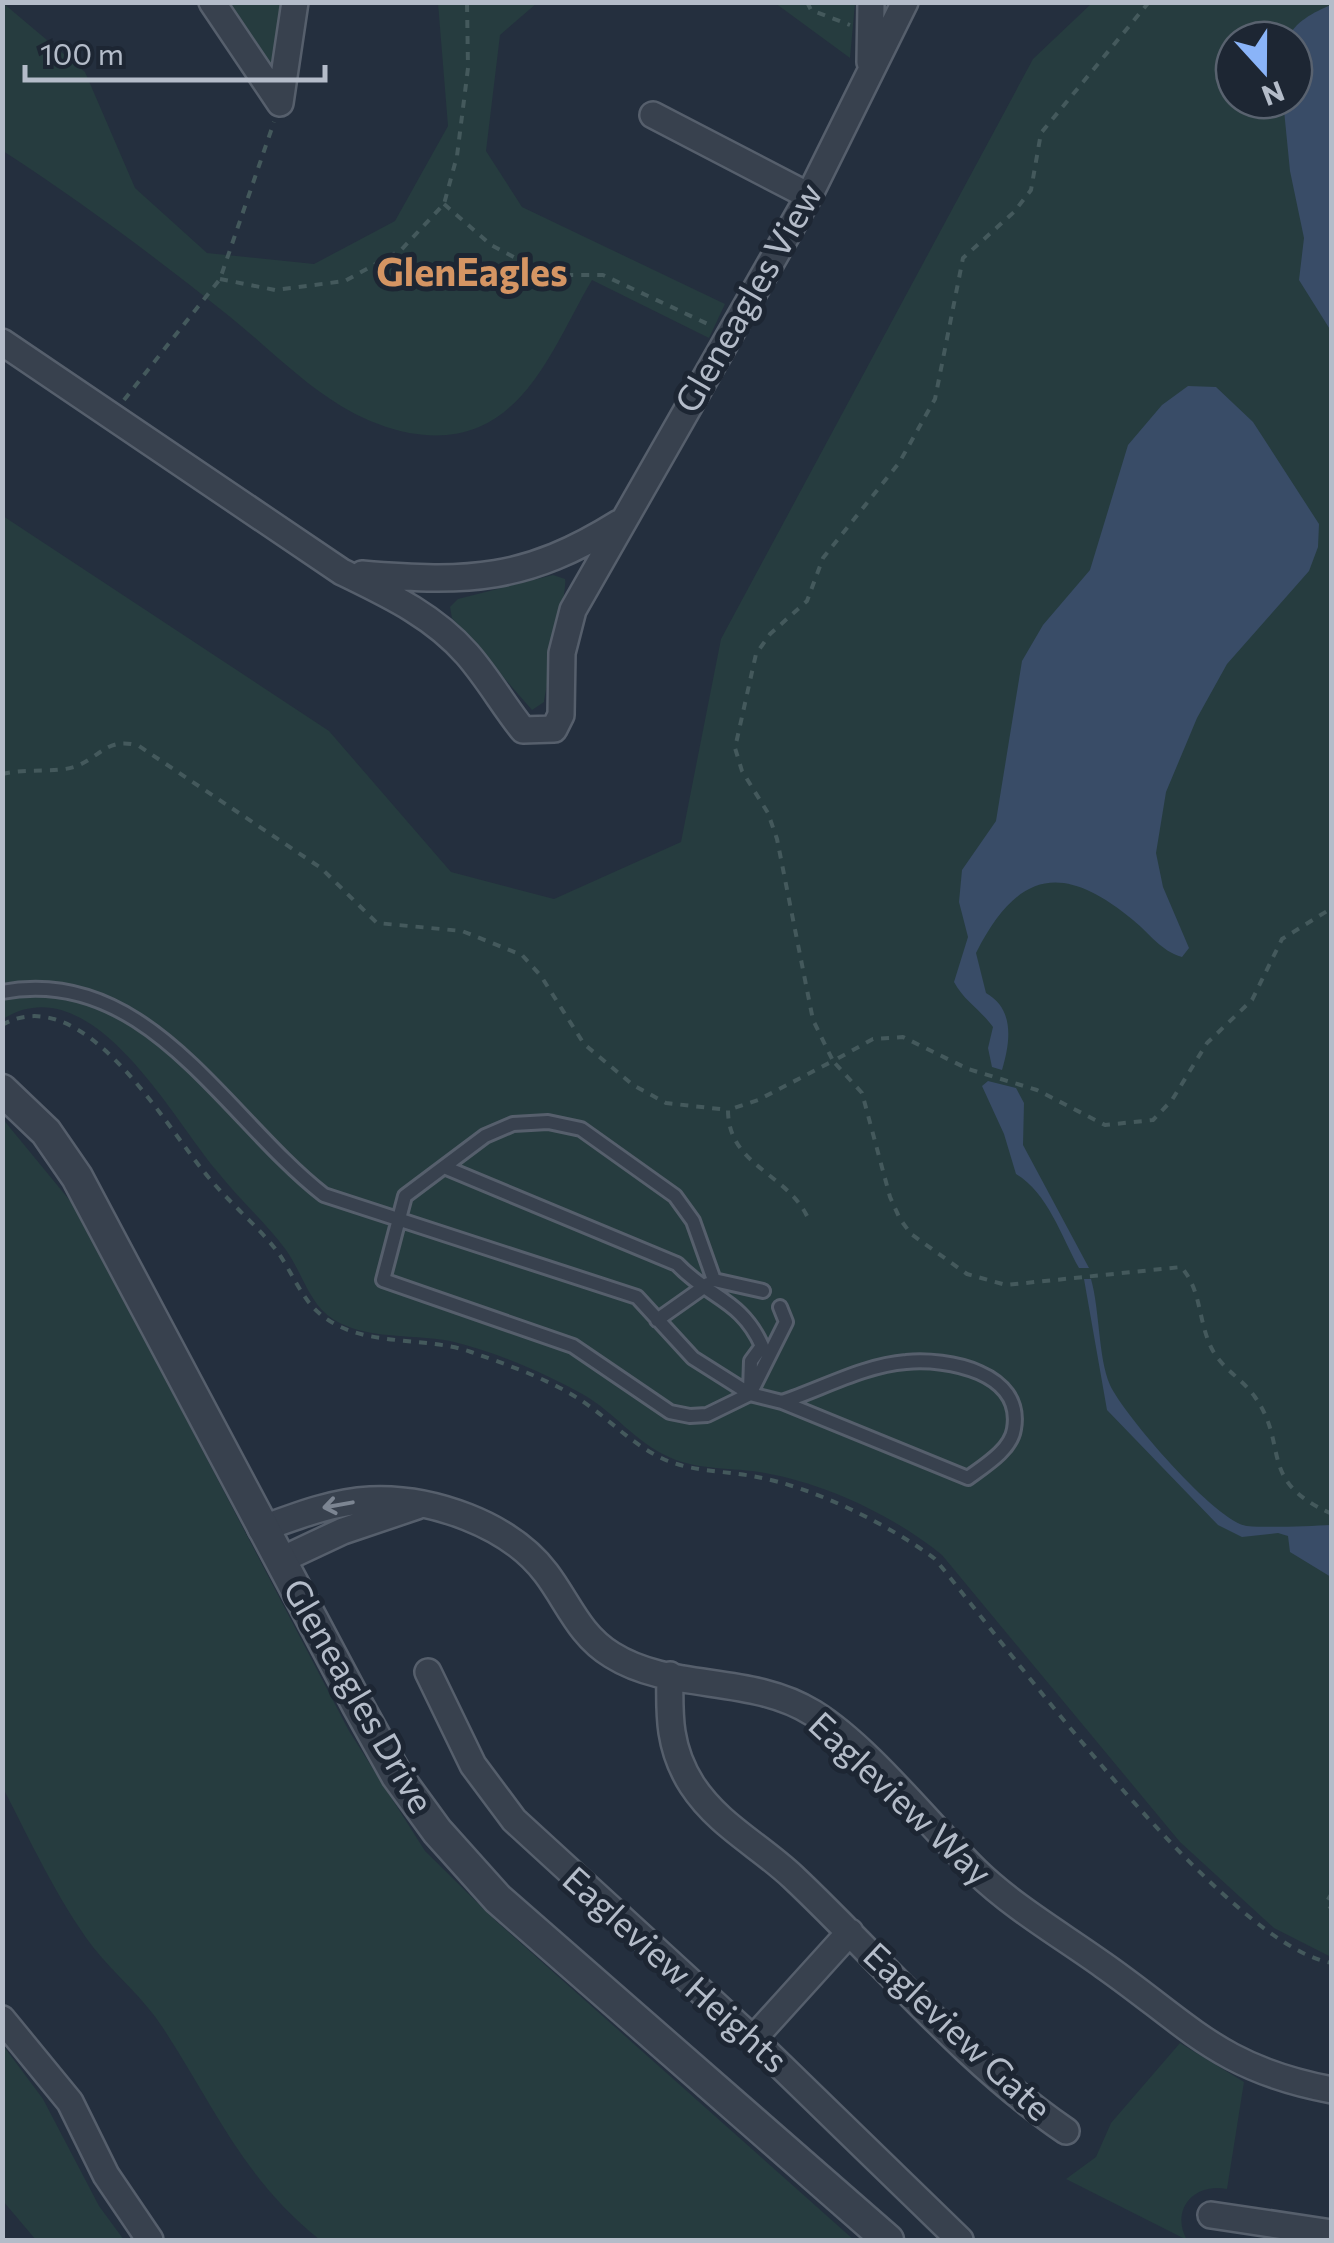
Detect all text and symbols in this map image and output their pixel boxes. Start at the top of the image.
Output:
scale bar [25,20,325,82]
north arrow [1214,20,1314,120]
text: 100 m [40,34,124,71]
text: N [1257,75,1289,114]
street label: Gleneagles View [664,174,830,419]
district label: GlenEagles [376,247,568,294]
one-way arrow [322,1496,355,1515]
street label: Gleneagles Drive [276,1570,445,1820]
street label: Eagleview Way [801,1701,1002,1893]
street label: Eagleview Heights [555,1856,798,2080]
street label: Eagleview Gate [856,1932,1062,2128]

